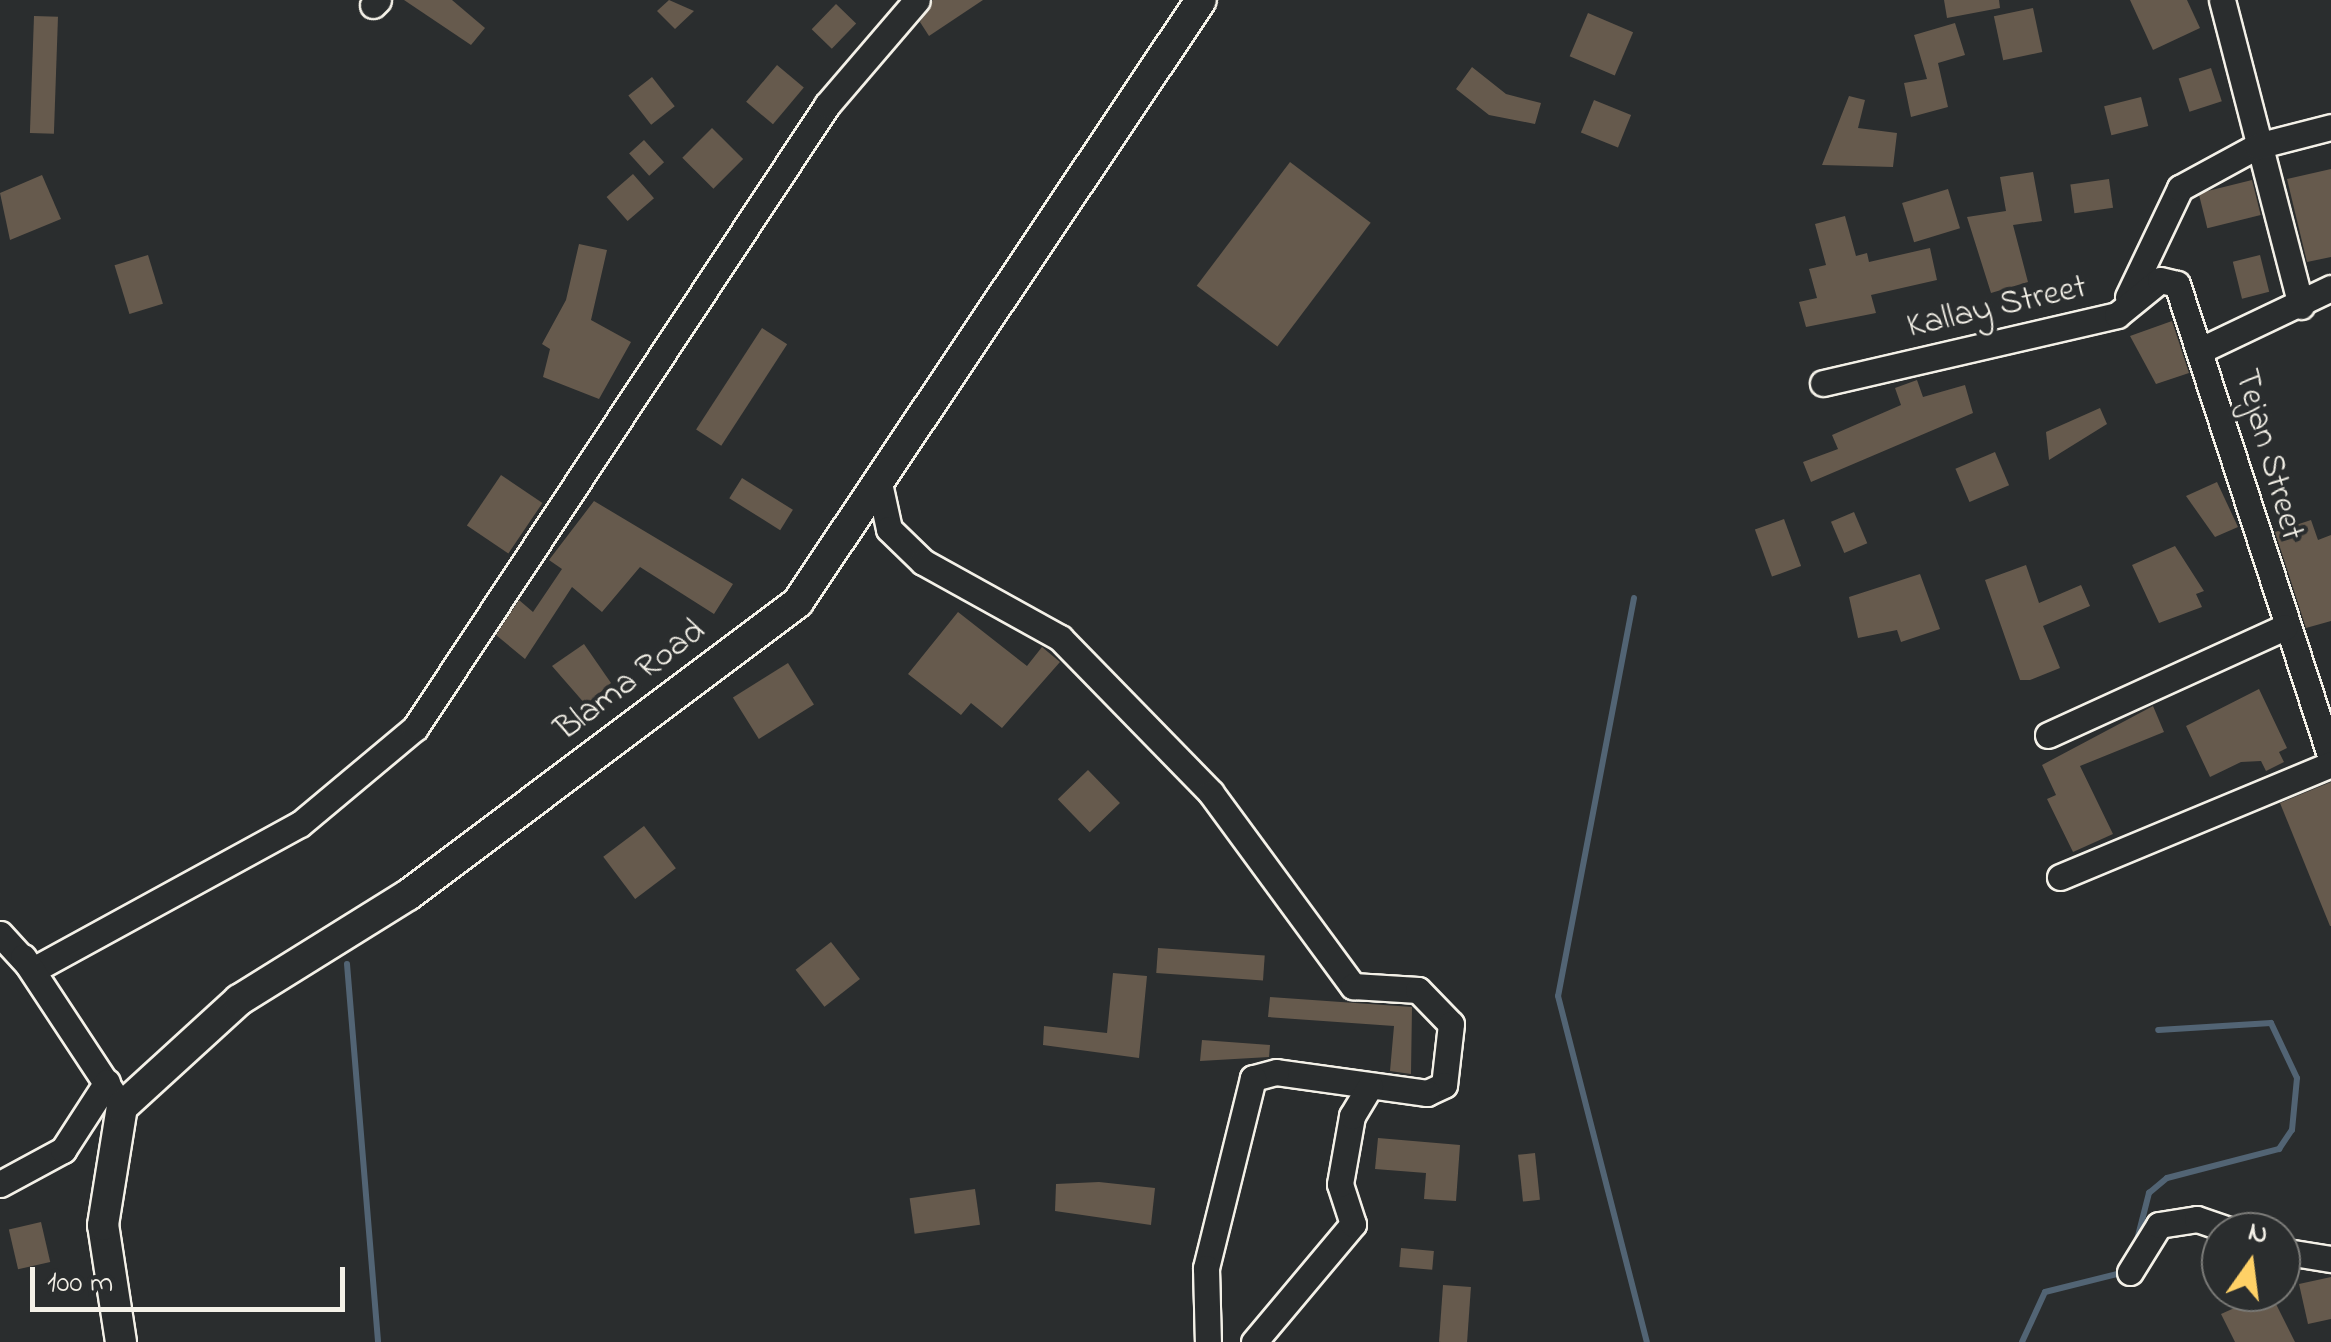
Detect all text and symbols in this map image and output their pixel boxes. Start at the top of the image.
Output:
street label: Kallay Street [1903,267,2091,349]
street label: Tejan Street [2224,365,2312,545]
street label: Blama Road [548,611,714,751]
north arrow [2201,1212,2301,1312]
text: N [2244,1212,2272,1257]
scale bar [35,1247,350,1309]
text: 100 m [47,1262,113,1306]

